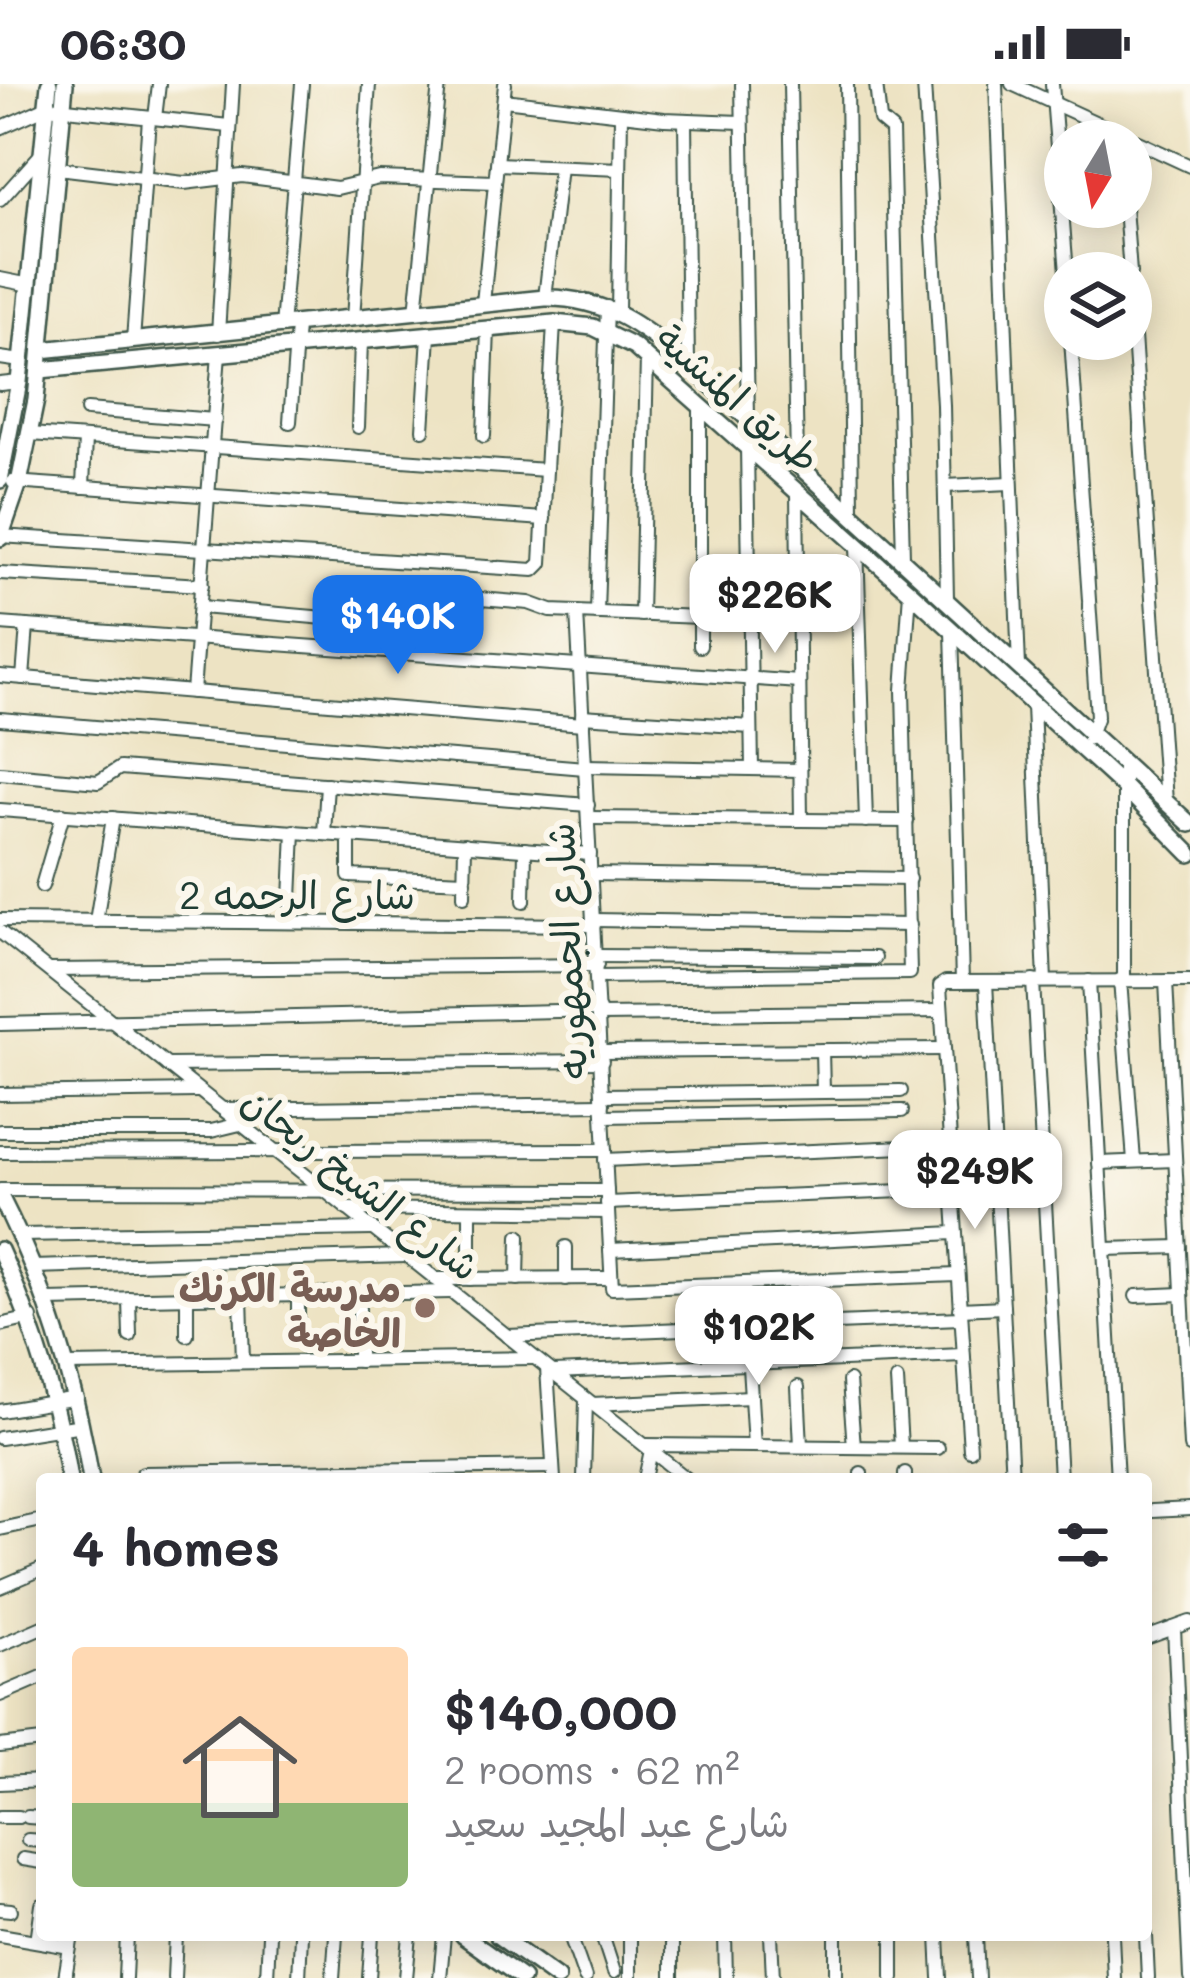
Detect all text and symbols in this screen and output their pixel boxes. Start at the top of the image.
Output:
text: 06:30 [60,13,186,71]
north arrow [1044,120,1152,228]
map controls [1044,120,1152,360]
button: layers [1044,252,1152,360]
street label: طريق المنشية [646,312,832,482]
pin: $226K [691,554,859,656]
text: $226K [717,567,833,618]
pin: $140K [314,575,482,677]
text: $140K [340,588,456,639]
street label: شارع الجمهوريه [533,821,601,1080]
street label: شارع الرحمه 2 [179,868,415,923]
street label: شارع الشيخ ريحان [230,1073,491,1294]
pin: $249K [891,1130,1059,1232]
text: $249K [915,1143,1035,1194]
place label: مدرسة الكرنك الخاصة [179,1261,401,1357]
pin: $102K [675,1286,843,1388]
marker: مدرسة الكرنك الخاصة [412,1295,438,1321]
text: $102K [702,1299,816,1350]
text: 4 homes [72,1512,280,1579]
icon: filters [1050,1512,1116,1578]
text: $140,000 [444,1676,677,1743]
icon: home [168,1695,312,1839]
text: 2 rooms · 62 m² [444,1743,740,1794]
text: شارع عبد المجيد سعيد [444,1796,789,1847]

